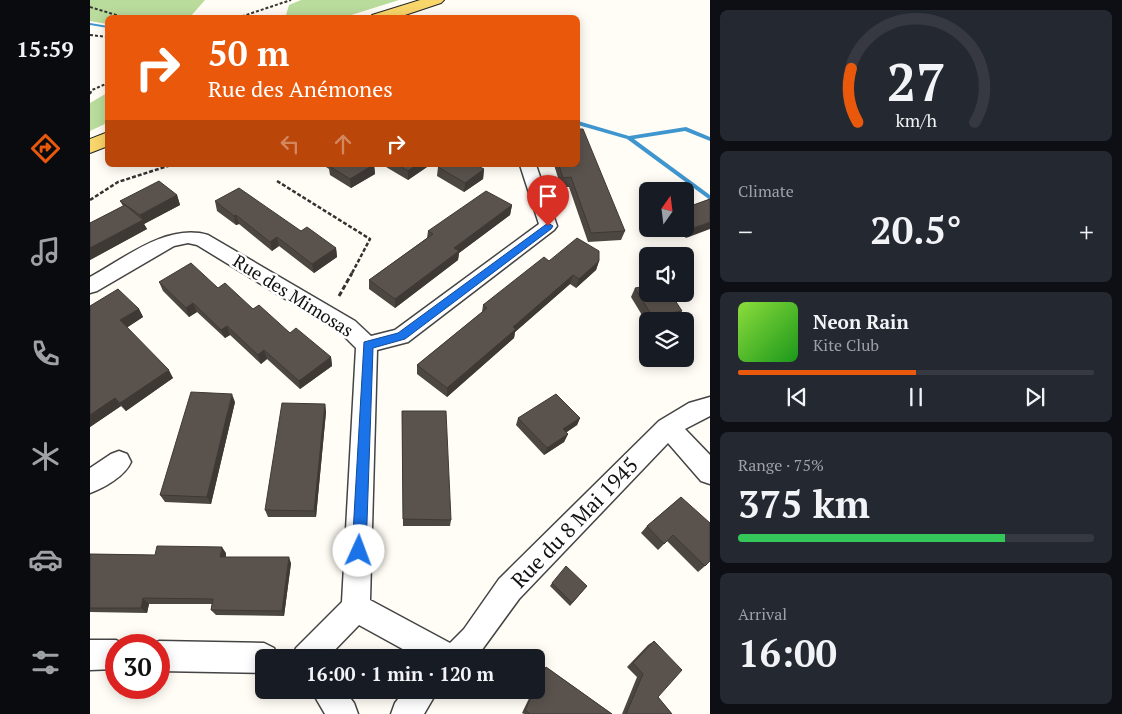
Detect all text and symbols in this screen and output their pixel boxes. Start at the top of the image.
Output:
text: 50 m [208,30,289,76]
text: 15:59 [16,34,74,63]
icon: right [125,35,190,100]
text: 27 [887,47,945,116]
text: Rue des Anémones [208,74,393,103]
text: km/h [895,108,937,132]
icon: left [276,130,304,158]
icon: ahead [329,130,357,158]
icon: right [382,130,410,158]
icon: directions [28,131,63,166]
pin [527,175,569,226]
text: Climate [738,180,794,202]
icon: arrive [534,182,562,210]
north arrow [639,182,694,238]
map controls [639,182,694,367]
text: 20.5° [870,205,962,255]
text: − [738,213,753,250]
text: + [1079,213,1094,250]
icon: music [28,234,63,269]
button: sound [639,247,694,302]
street label: Rue des Mimosas [229,249,358,342]
text: Neon Rain [813,309,909,334]
button: layers [639,312,694,367]
text: Kite Club [813,334,879,356]
icon: phone [28,336,63,371]
icon: previous [783,383,811,411]
icon: pause [902,383,930,411]
icon: next [1021,383,1049,411]
icon: climate [28,439,63,474]
street label: Rue du 8 Mai 1945 [505,451,644,594]
text: Range · 75% [738,454,824,476]
text: 375 km [738,479,870,529]
position arrow [332,524,384,576]
icon: car [28,542,63,577]
text: Arrival [738,603,787,625]
text: 16:00 [738,628,837,678]
speed limit sign: 30 [105,634,170,699]
icon: filters [28,645,63,680]
text: 16:00 · 1 min · 120 m [306,661,494,686]

